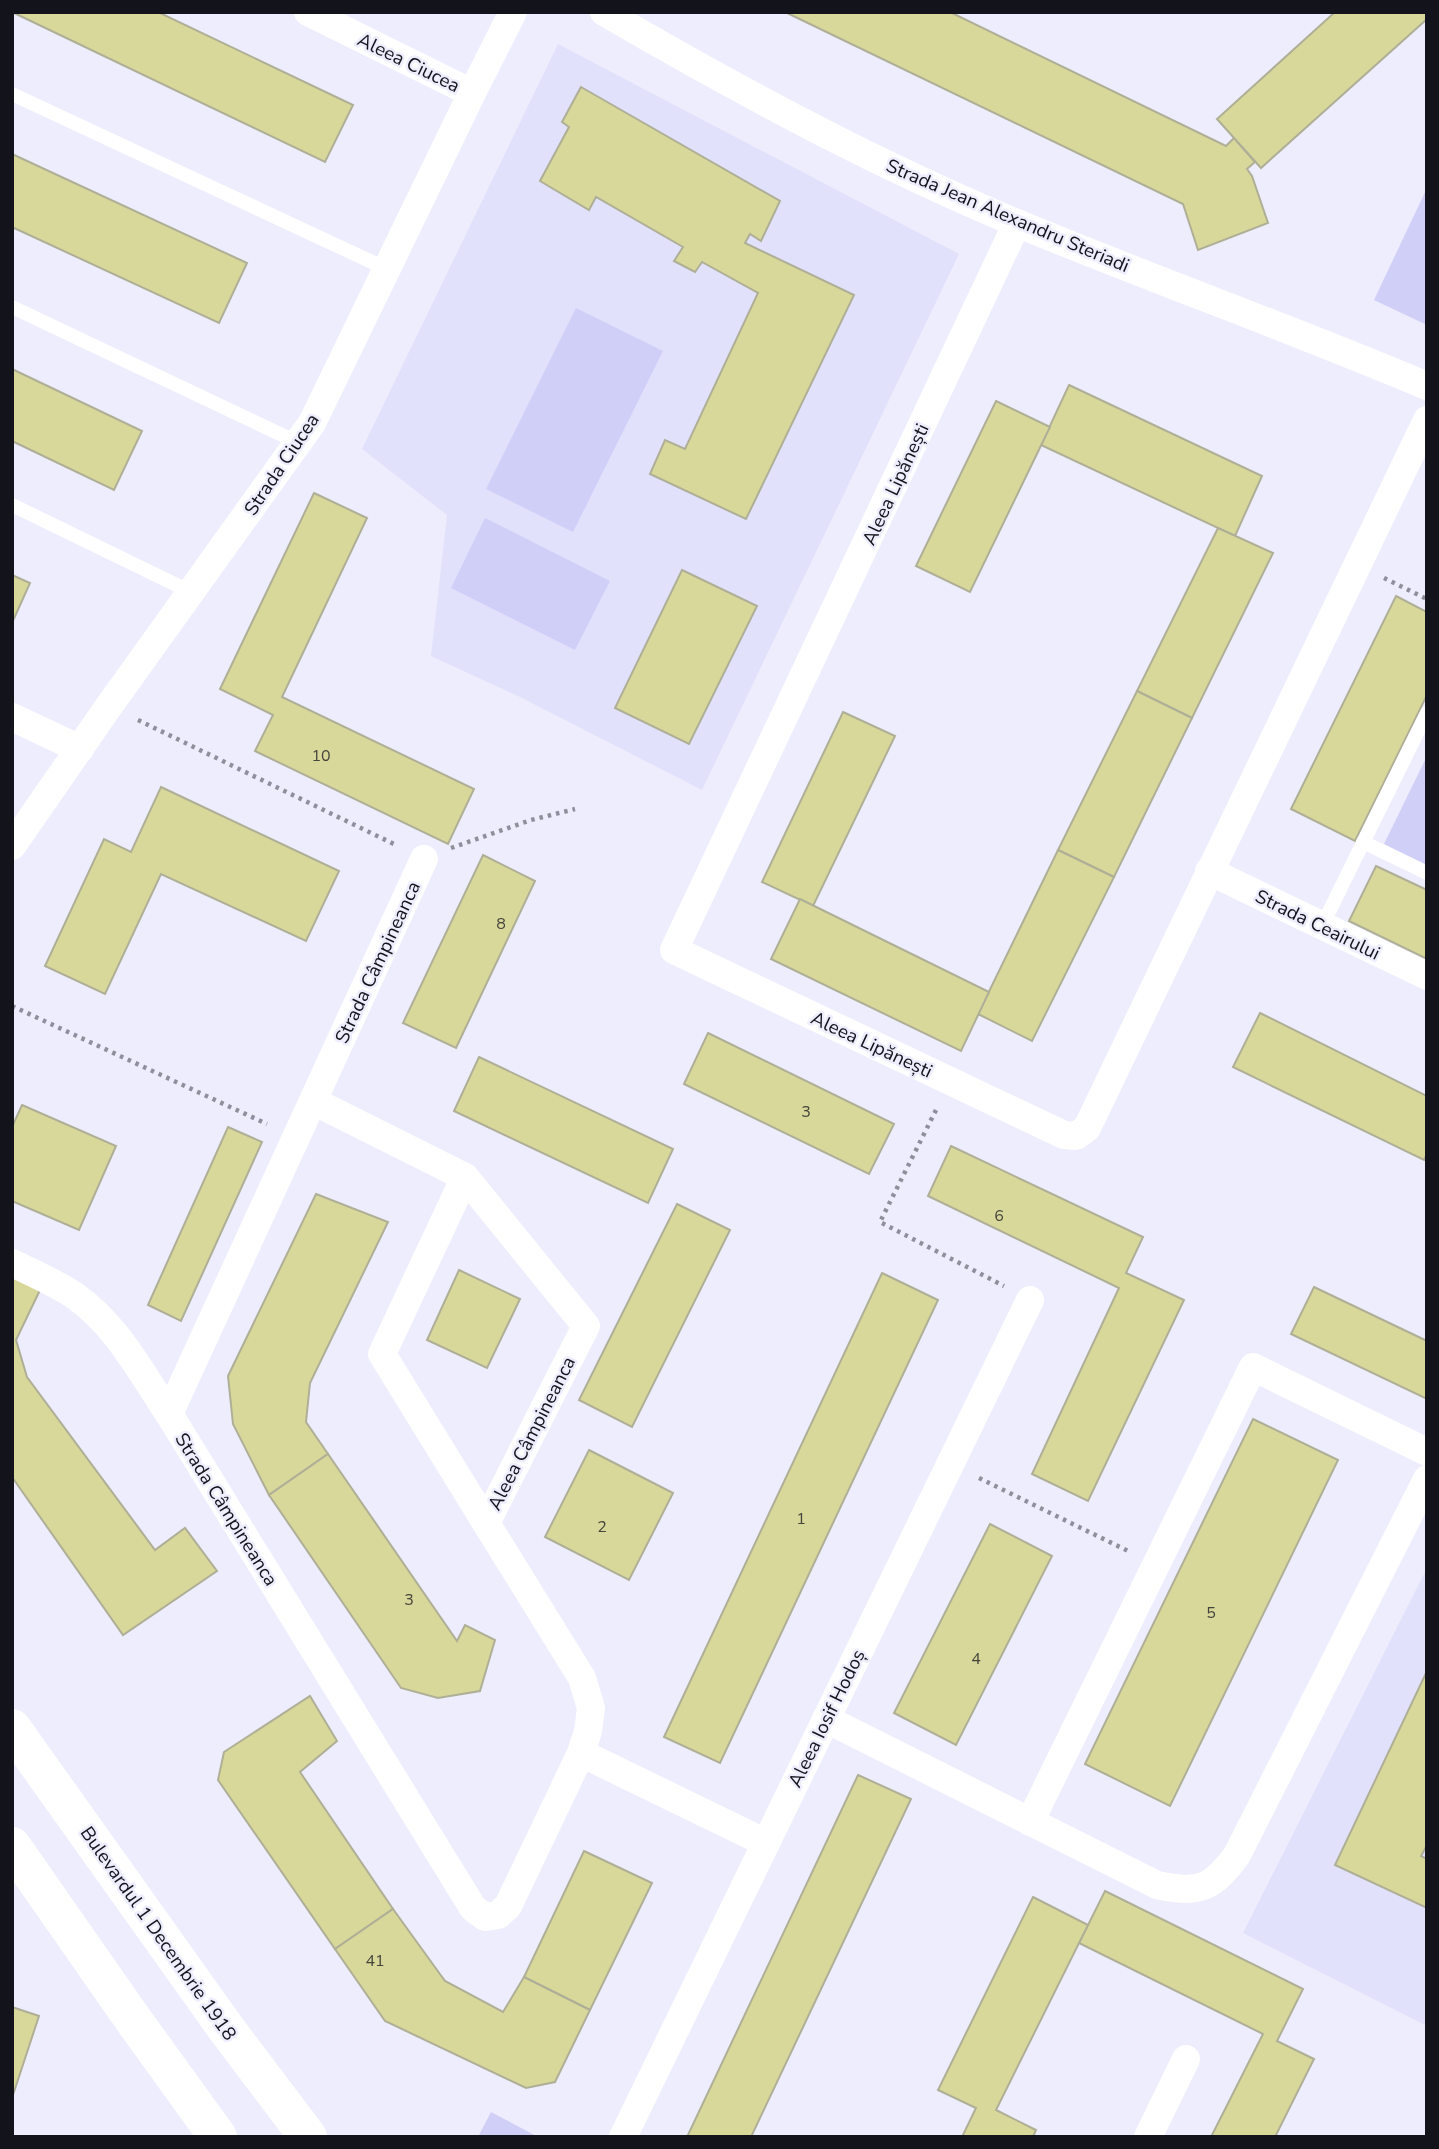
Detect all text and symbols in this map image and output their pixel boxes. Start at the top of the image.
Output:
street label: Aleea Ciucea [353,27,464,99]
street label: Strada Jean Alexandru Steriadi [882,153,1133,279]
street label: Strada Ciucea [238,408,326,521]
street label: Aleea Lipănești [856,419,935,549]
house number: 10 [311,745,331,767]
street label: Strada Câmpineanca [329,877,427,1048]
street label: Strada Ceairului [1251,883,1384,966]
house number: 8 [496,913,506,935]
street label: Aleea Lipănești [807,1005,937,1084]
house number: 3 [801,1101,811,1123]
house number: 6 [994,1205,1004,1227]
street label: Aleea Câmpineanca [482,1352,582,1515]
street label: Strada Câmpineanca [169,1428,284,1591]
house number: 1 [796,1508,806,1530]
house number: 2 [597,1516,607,1538]
house number: 3 [404,1589,414,1611]
house number: 5 [1206,1602,1216,1624]
street label: Aleea Iosif Hodoș [782,1645,872,1792]
house number: 4 [971,1648,981,1670]
street label: Bulevardul 1 Decembrie 1918 [74,1821,242,2046]
house number: 41 [365,1950,385,1972]

